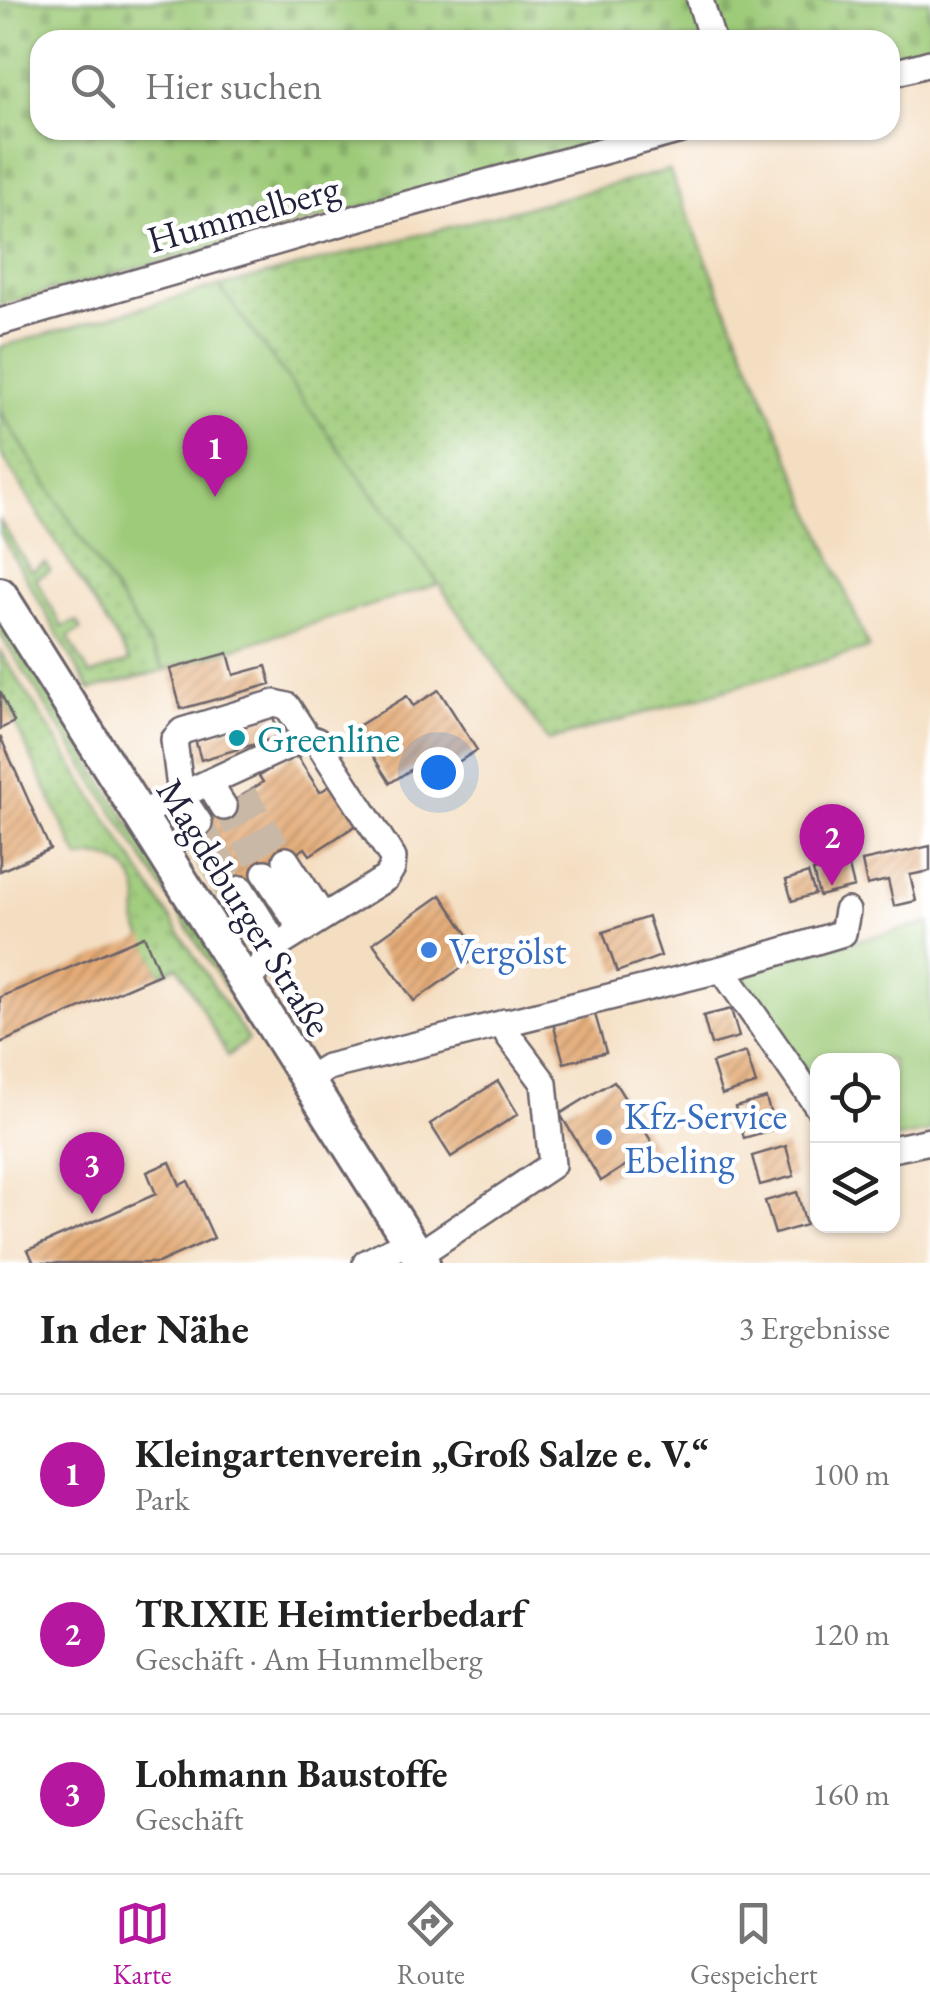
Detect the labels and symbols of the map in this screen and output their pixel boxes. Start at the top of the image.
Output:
street label: Hummelberg [141,162,345,264]
pin: 1 [182,414,248,497]
place label: Greenline [257,714,400,763]
marker: Greenline [226,727,248,749]
your location [413,747,464,798]
street label: Magdeburger Straße [146,769,344,1045]
pin: 2 [800,804,864,886]
place label: Vergölst [449,926,566,975]
marker: Vergölst [418,939,440,961]
place label: Kfz-Service Ebeling [624,1091,787,1184]
marker: Kfz-Service Ebeling [593,1126,615,1148]
pin: 3 [59,1132,124,1214]

